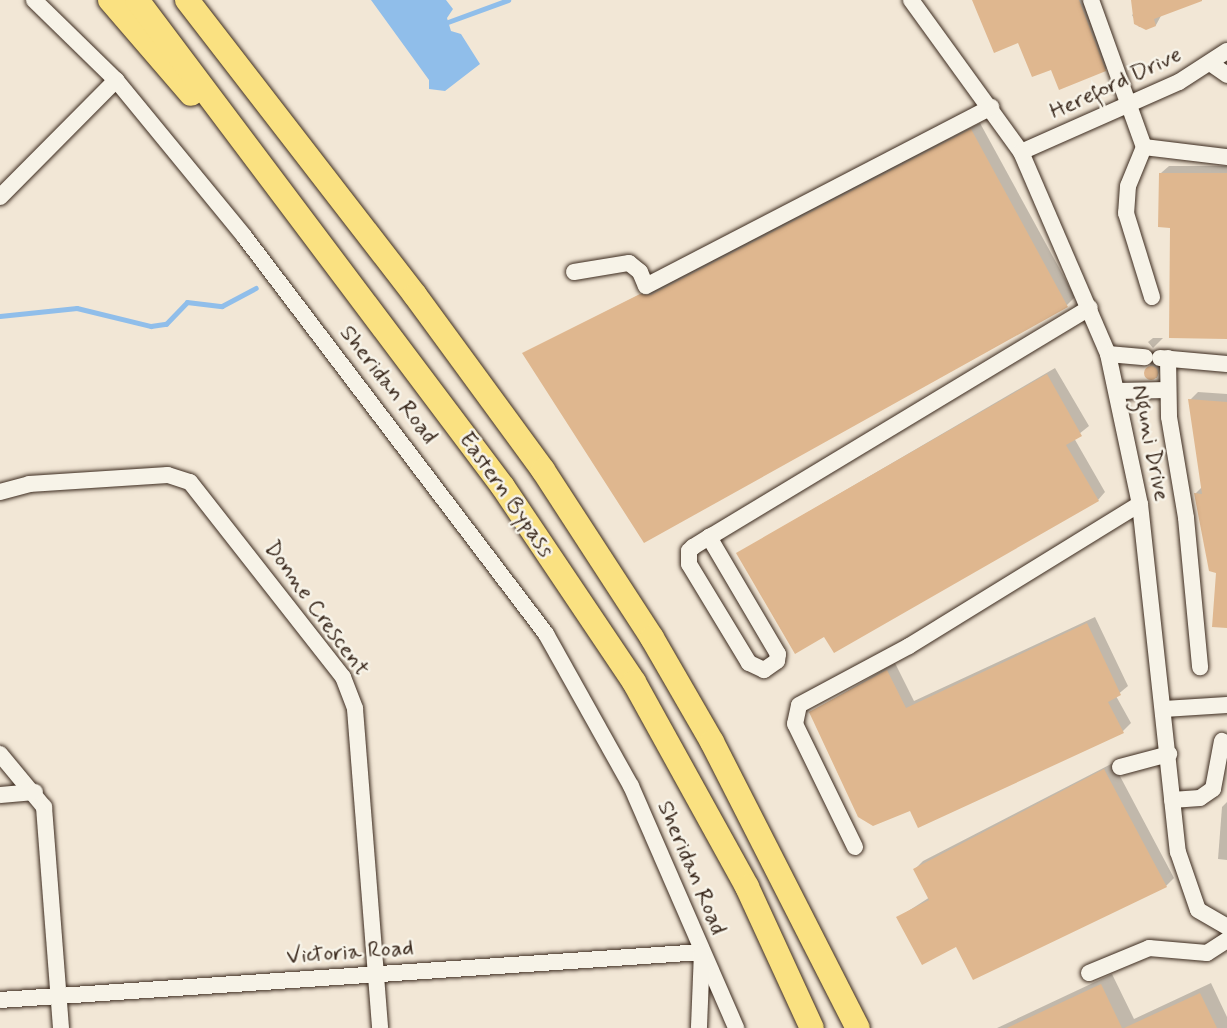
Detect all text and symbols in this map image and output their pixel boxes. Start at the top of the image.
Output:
street label: Hereford Drive [1047,42,1185,126]
street label: Sheridan Road [334,321,442,449]
street label: Nguni Drive [1125,383,1175,503]
street label: Eastern Bypass [452,427,560,563]
street label: Donne Crescent [258,536,374,682]
street label: Sheridan Road [651,797,731,939]
street label: Victoria Road [285,935,415,971]

